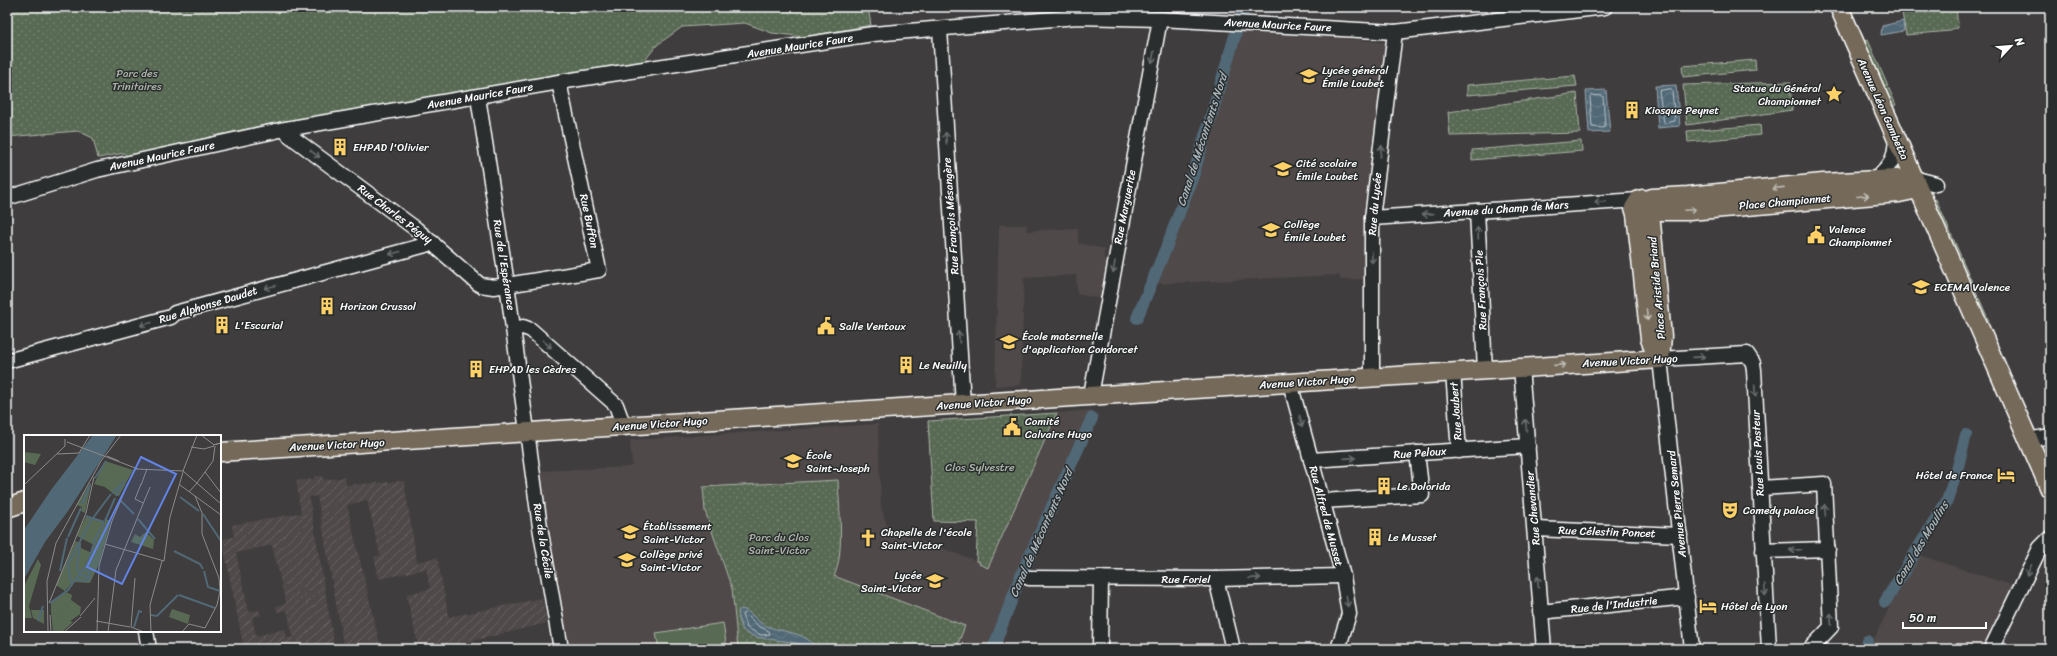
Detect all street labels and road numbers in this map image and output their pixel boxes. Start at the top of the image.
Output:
street label: Avenue Maurice Faure [1223,13,1333,37]
street label: Avenue Maurice Faure [744,28,855,64]
street label: Avenue Léon Gambetta [1852,54,1914,163]
street label: Avenue Maurice Faure [424,77,535,115]
street label: Avenue Maurice Faure [106,135,217,177]
street label: Rue François Mésangère [937,157,965,275]
street label: Rue Marguerite [1108,168,1142,246]
street label: Rue du Lycée [1363,171,1387,236]
street label: Rue Charles Péguy [353,179,437,249]
street label: Place Championnet [1738,188,1832,215]
street label: Rue Buffon [574,192,604,250]
street label: Avenue du Champ de Mars [1442,195,1570,223]
street label: Rue de l'Espérance [487,218,521,312]
street label: Place Aristide Briand [1643,235,1671,340]
street label: Rue François Pie [1469,249,1493,330]
street label: Rue Alphonse Daudet [156,281,260,329]
street label: Avenue Victor Hugo [1581,349,1679,373]
street label: Avenue Victor Hugo [1258,369,1356,395]
street label: Rue Joubert [1444,381,1468,441]
street label: Avenue Victor Hugo [935,390,1033,416]
street label: Rue Louis Pasteur [1746,408,1770,496]
street label: Avenue Victor Hugo [611,411,709,437]
street label: Avenue Victor Hugo [288,433,386,457]
street label: Rue Peloux [1393,442,1448,464]
street label: Avenue Pierre Semard [1662,448,1692,559]
street label: Rue Alfred de Musset [1303,464,1349,569]
street label: Rue Chevandier [1520,469,1546,546]
street label: Rue de la Cécile [528,502,558,581]
street label: Rue Célestin Poncet [1558,521,1656,543]
street label: Rue Foriel [1162,570,1211,589]
street label: Rue de l'Industrie [1570,591,1659,619]

